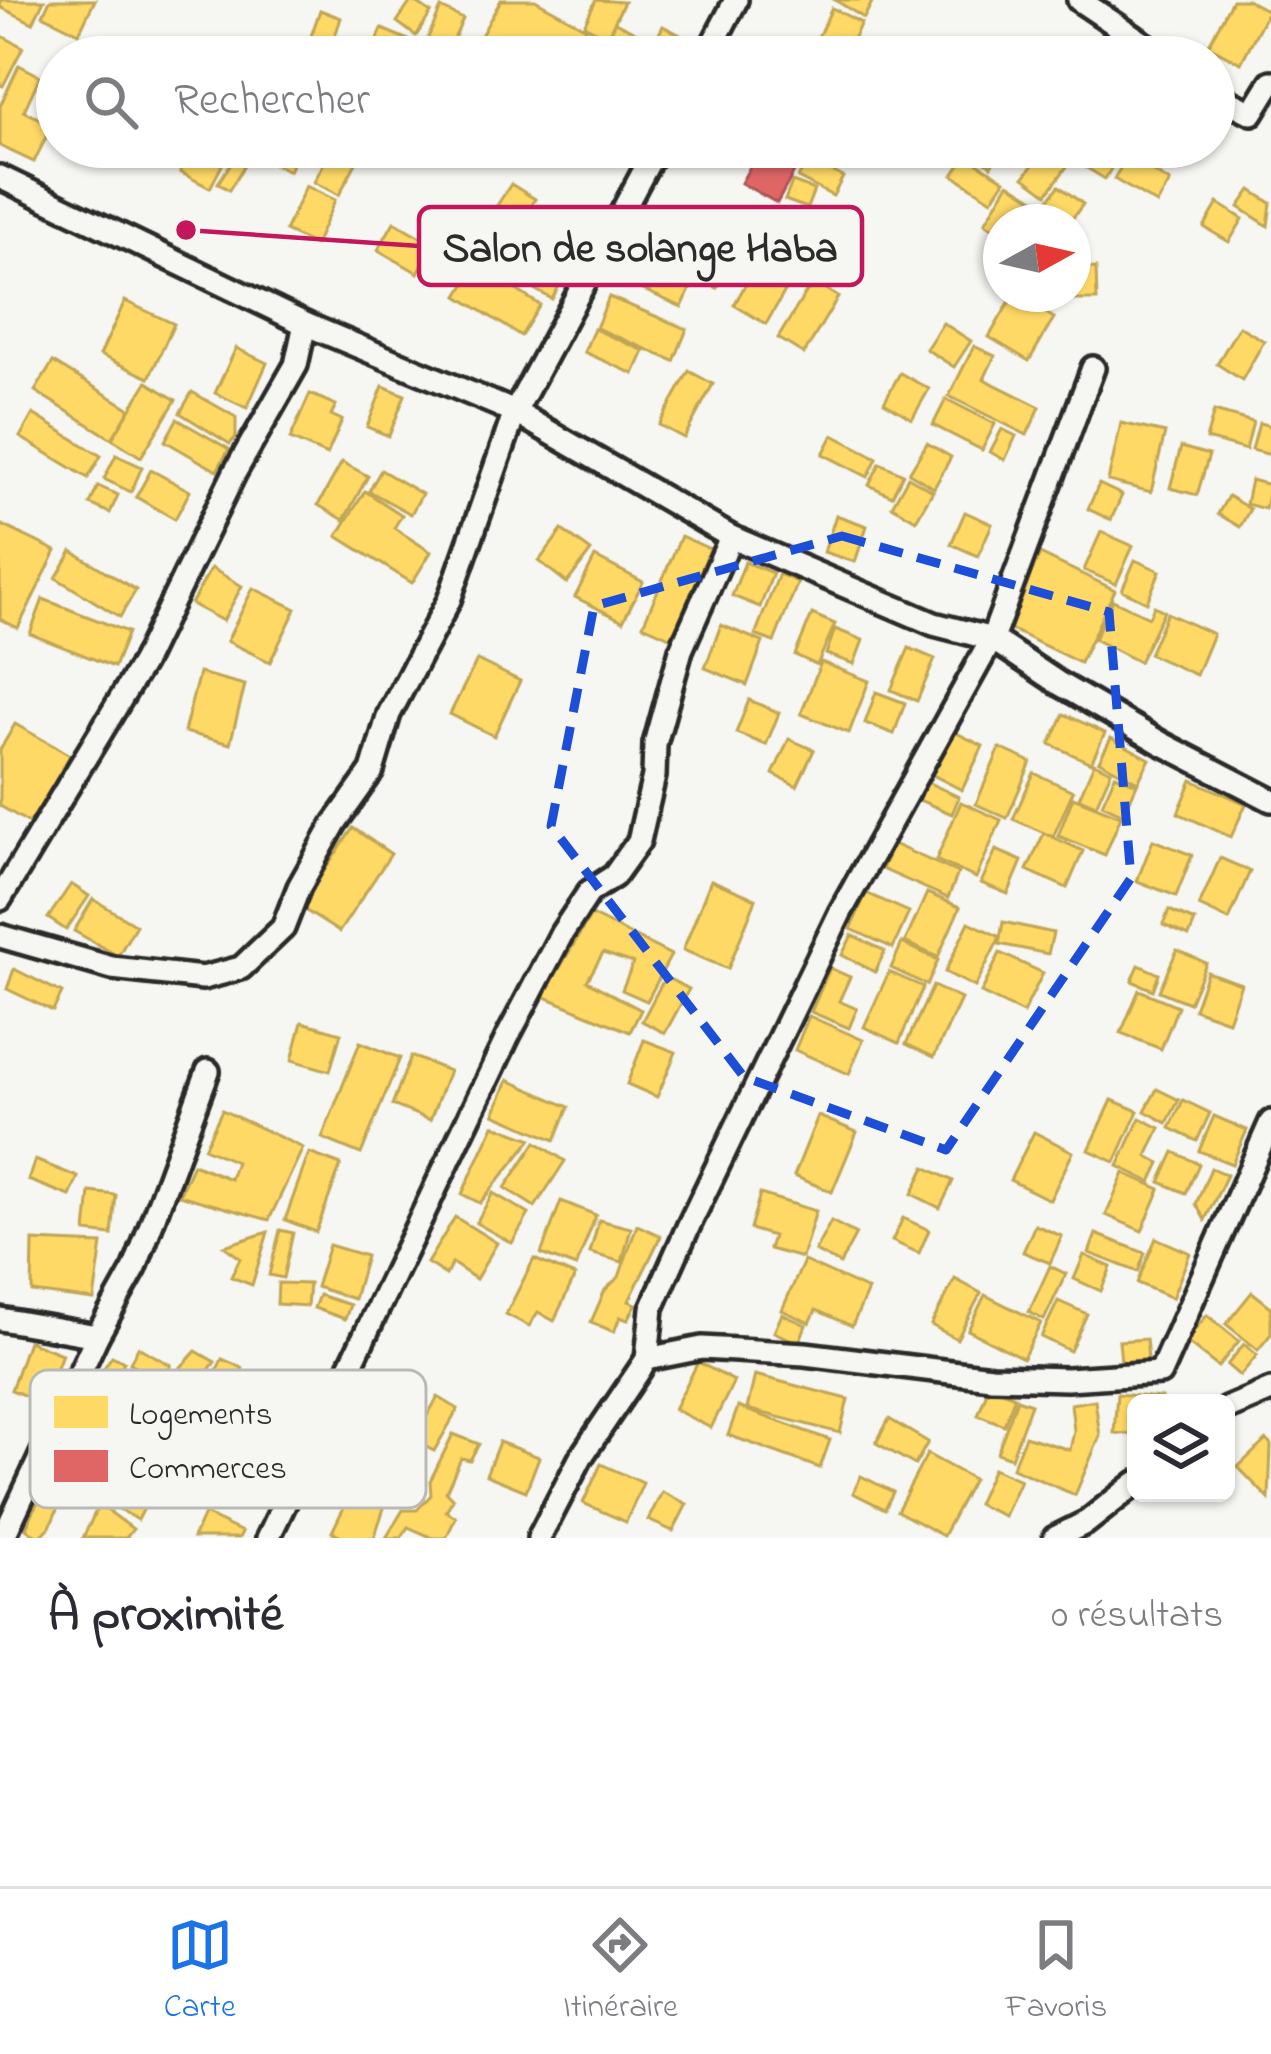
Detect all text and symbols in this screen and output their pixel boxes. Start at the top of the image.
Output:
search box [36,36,1235,168]
icon: search [78,69,144,135]
text: Rechercher [174,69,370,135]
north arrow [983,204,1091,312]
callout: Salon de solange Haba [419,207,862,285]
text: Salon de solange Haba [442,220,838,282]
legend [30,1370,426,1508]
text: Logements [129,1392,273,1440]
map controls [1127,1394,1235,1502]
button: layers [1127,1394,1235,1502]
text: Commerces [129,1446,287,1494]
text: À proximité [48,1579,283,1654]
text: 0 résultats [1051,1588,1223,1645]
tab: Carte [164,1912,236,2032]
tab: Itinéraire [563,1912,678,2032]
tab: Favoris [1005,1912,1107,2032]

